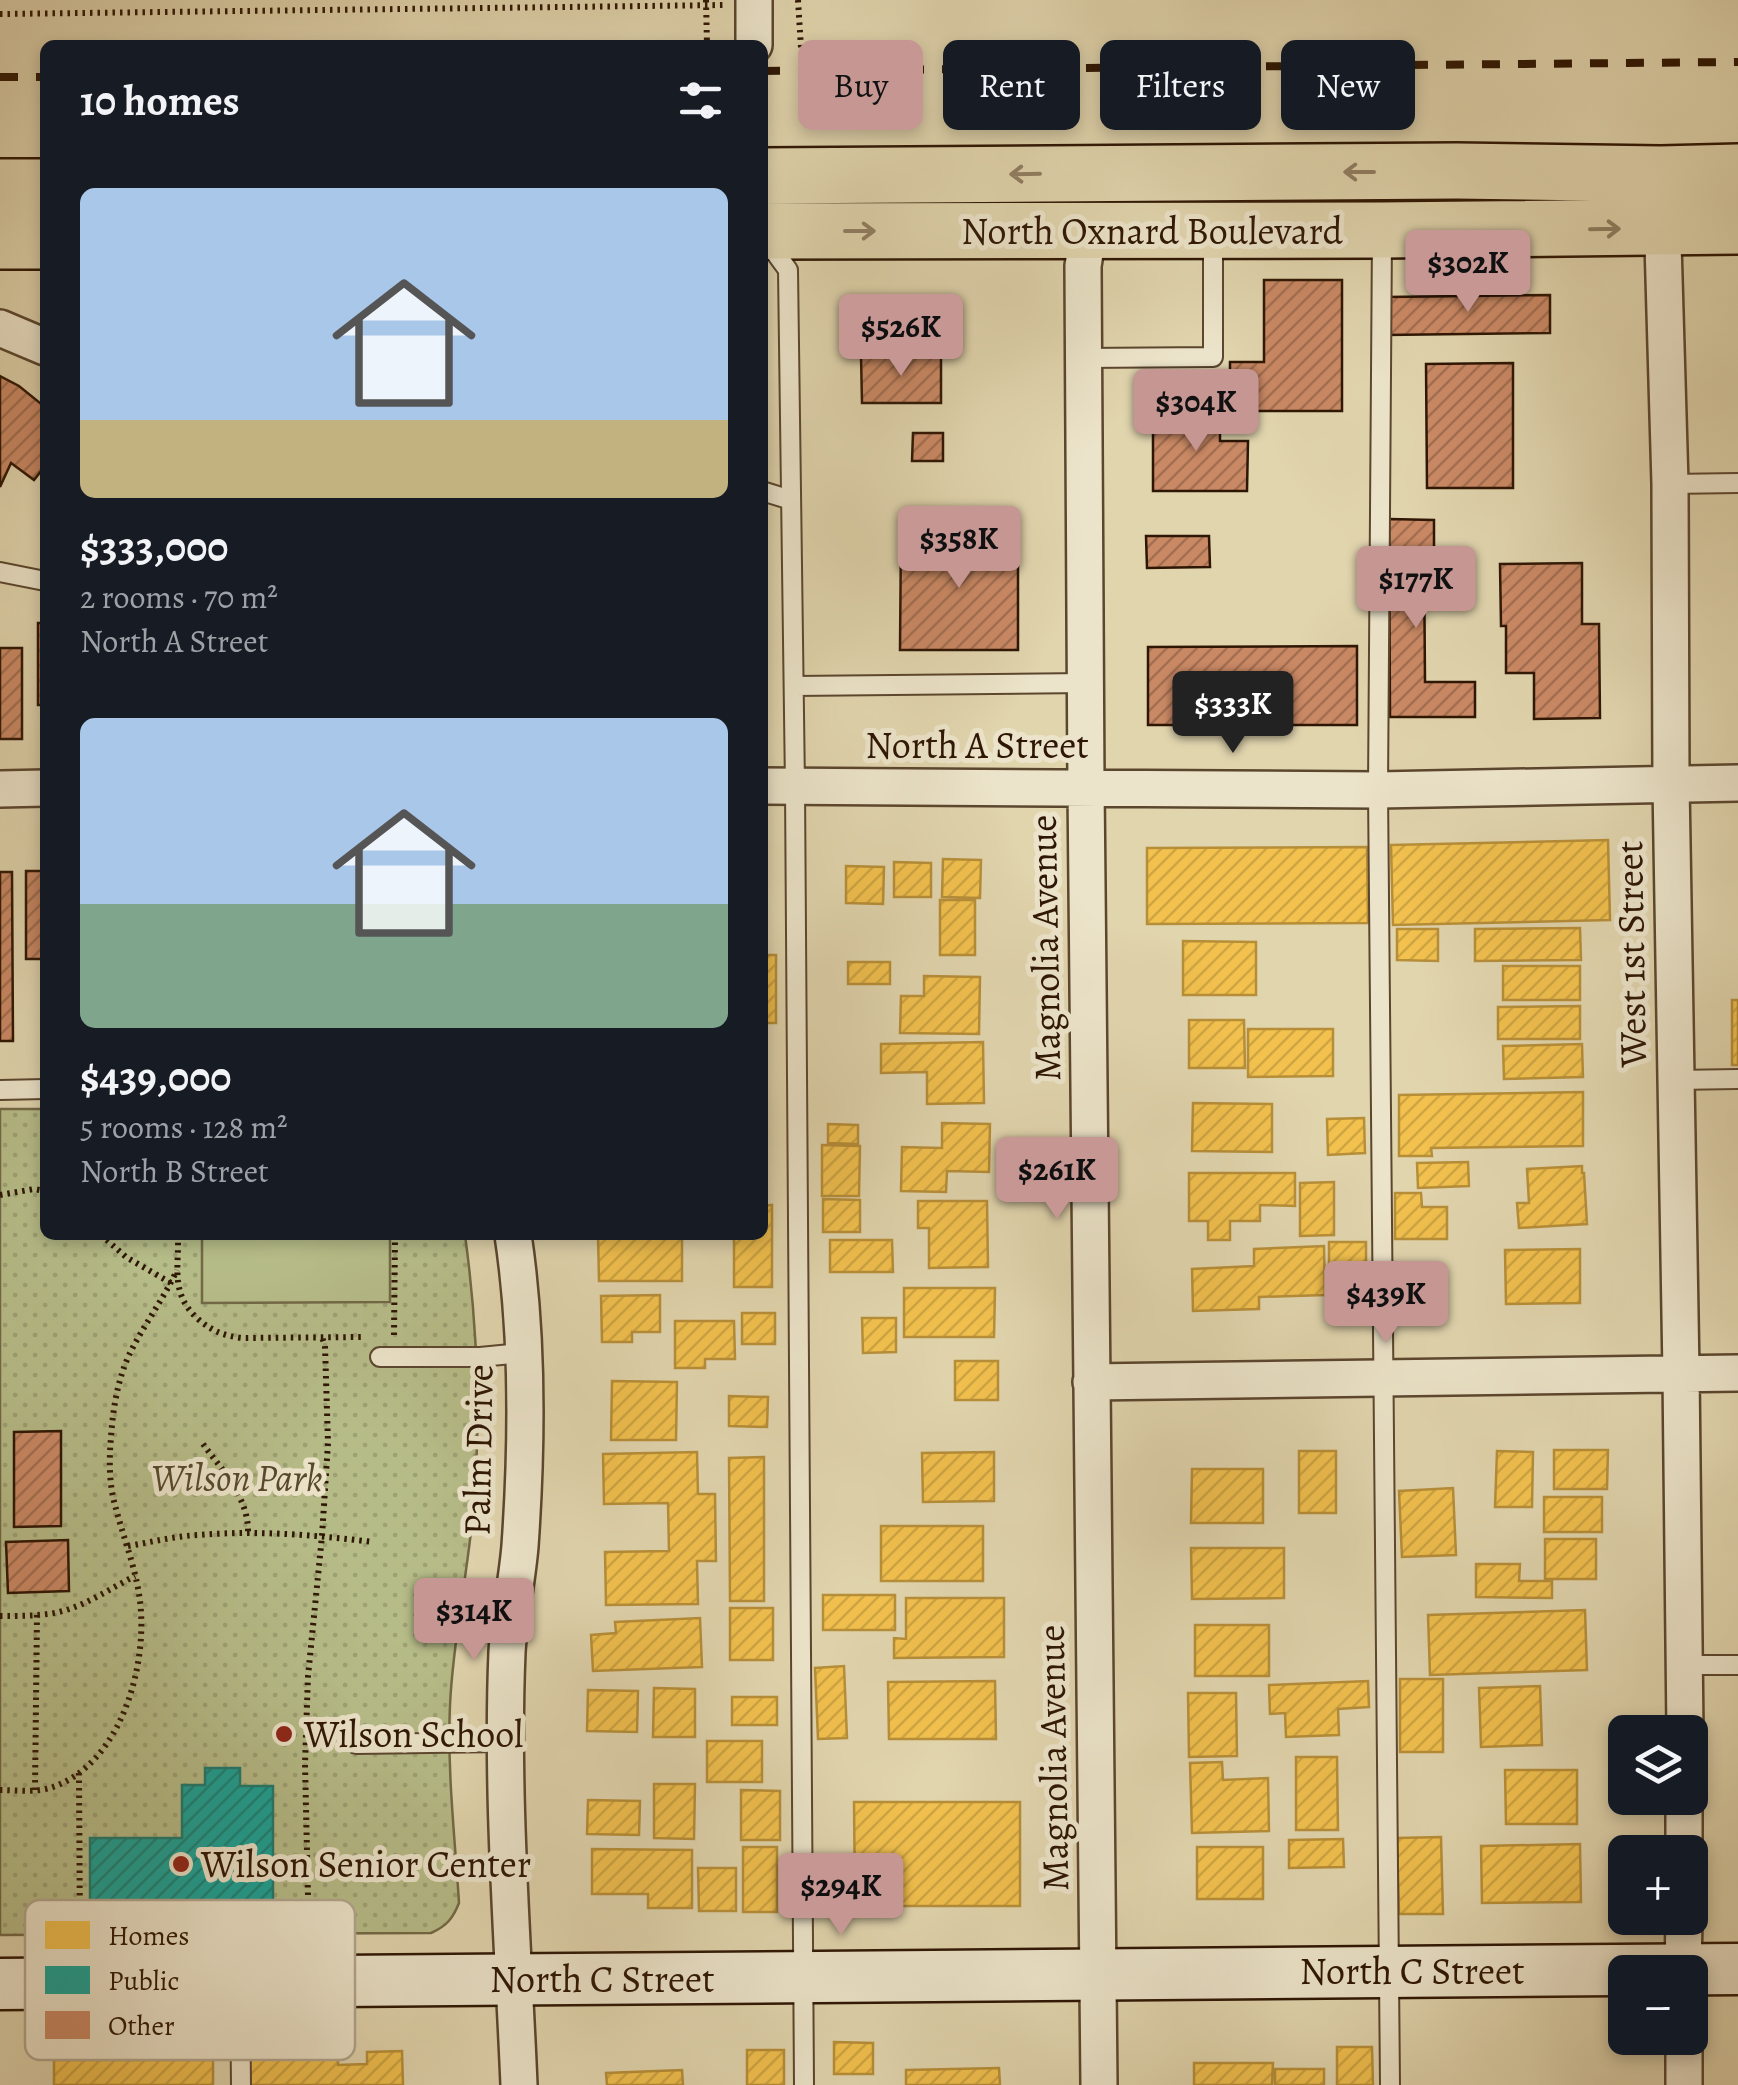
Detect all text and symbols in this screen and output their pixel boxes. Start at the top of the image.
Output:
chip: Buy [798,40,923,130]
chip: Rent [943,40,1080,130]
chip: Filters [1100,40,1261,130]
chip: New [1281,40,1415,130]
text: 10 homes [80,72,240,129]
icon: filters [673,73,728,128]
one-way arrow [1344,162,1376,182]
one-way arrow [1010,164,1042,184]
street label: North Oxnard Boulevard [961,205,1344,257]
one-way arrow [1588,219,1620,238]
one-way arrow [842,222,875,240]
pin: $302K [1398,230,1538,315]
text: $302K [1427,240,1509,284]
icon: home [314,253,494,433]
pin: $526K [831,294,971,379]
text: $526K [861,304,941,348]
pin: $304K [1126,369,1266,454]
text: $304K [1156,379,1236,423]
pin: $358K [889,506,1029,591]
text: $358K [920,516,998,560]
text: $333,000 [80,518,228,575]
pin: $177K [1346,546,1486,631]
text: $177K [1379,556,1453,600]
text: 2 rooms · 70 m² [80,575,278,619]
text: North A Street [80,619,268,663]
pin: $333K [1163,671,1303,756]
text: $333K [1194,681,1272,725]
street label: North A Street [865,719,1089,771]
icon: home [314,783,494,963]
street label: Magnolia Avenue [1017,814,1073,1082]
street label: West 1st Street [1603,840,1659,1069]
text: $439,000 [80,1048,232,1105]
text: 5 rooms · 128 m² [80,1105,288,1149]
pin: $261K [987,1137,1127,1222]
text: $261K [1018,1147,1096,1191]
text: North B Street [80,1149,269,1193]
pin: $439K [1316,1261,1456,1346]
text: $439K [1346,1271,1426,1315]
street label: Palm Drive [451,1364,505,1536]
park label: Wilson Park [151,1452,323,1504]
pin: $314K [404,1578,544,1663]
text: $314K [436,1588,512,1632]
street label: Magnolia Avenue [1025,1624,1081,1892]
place label: Wilson School [303,1708,523,1760]
map controls [1608,1715,1708,2055]
button: layers [1608,1715,1708,1815]
marker: Wilson School [273,1723,295,1745]
button: + [1608,1835,1708,1935]
place label: Wilson Senior Center [200,1838,531,1890]
marker: Wilson Senior Center [170,1853,192,1875]
pin: $294K [771,1853,911,1938]
text: $294K [800,1863,882,1907]
legend [25,1900,355,2060]
text: Homes [108,1917,190,1955]
street label: North C Street [1299,1945,1525,1997]
street label: North C Street [489,1953,715,2005]
button: − [1608,1955,1708,2055]
text: Public [108,1962,179,2000]
text: Other [108,2007,175,2045]

